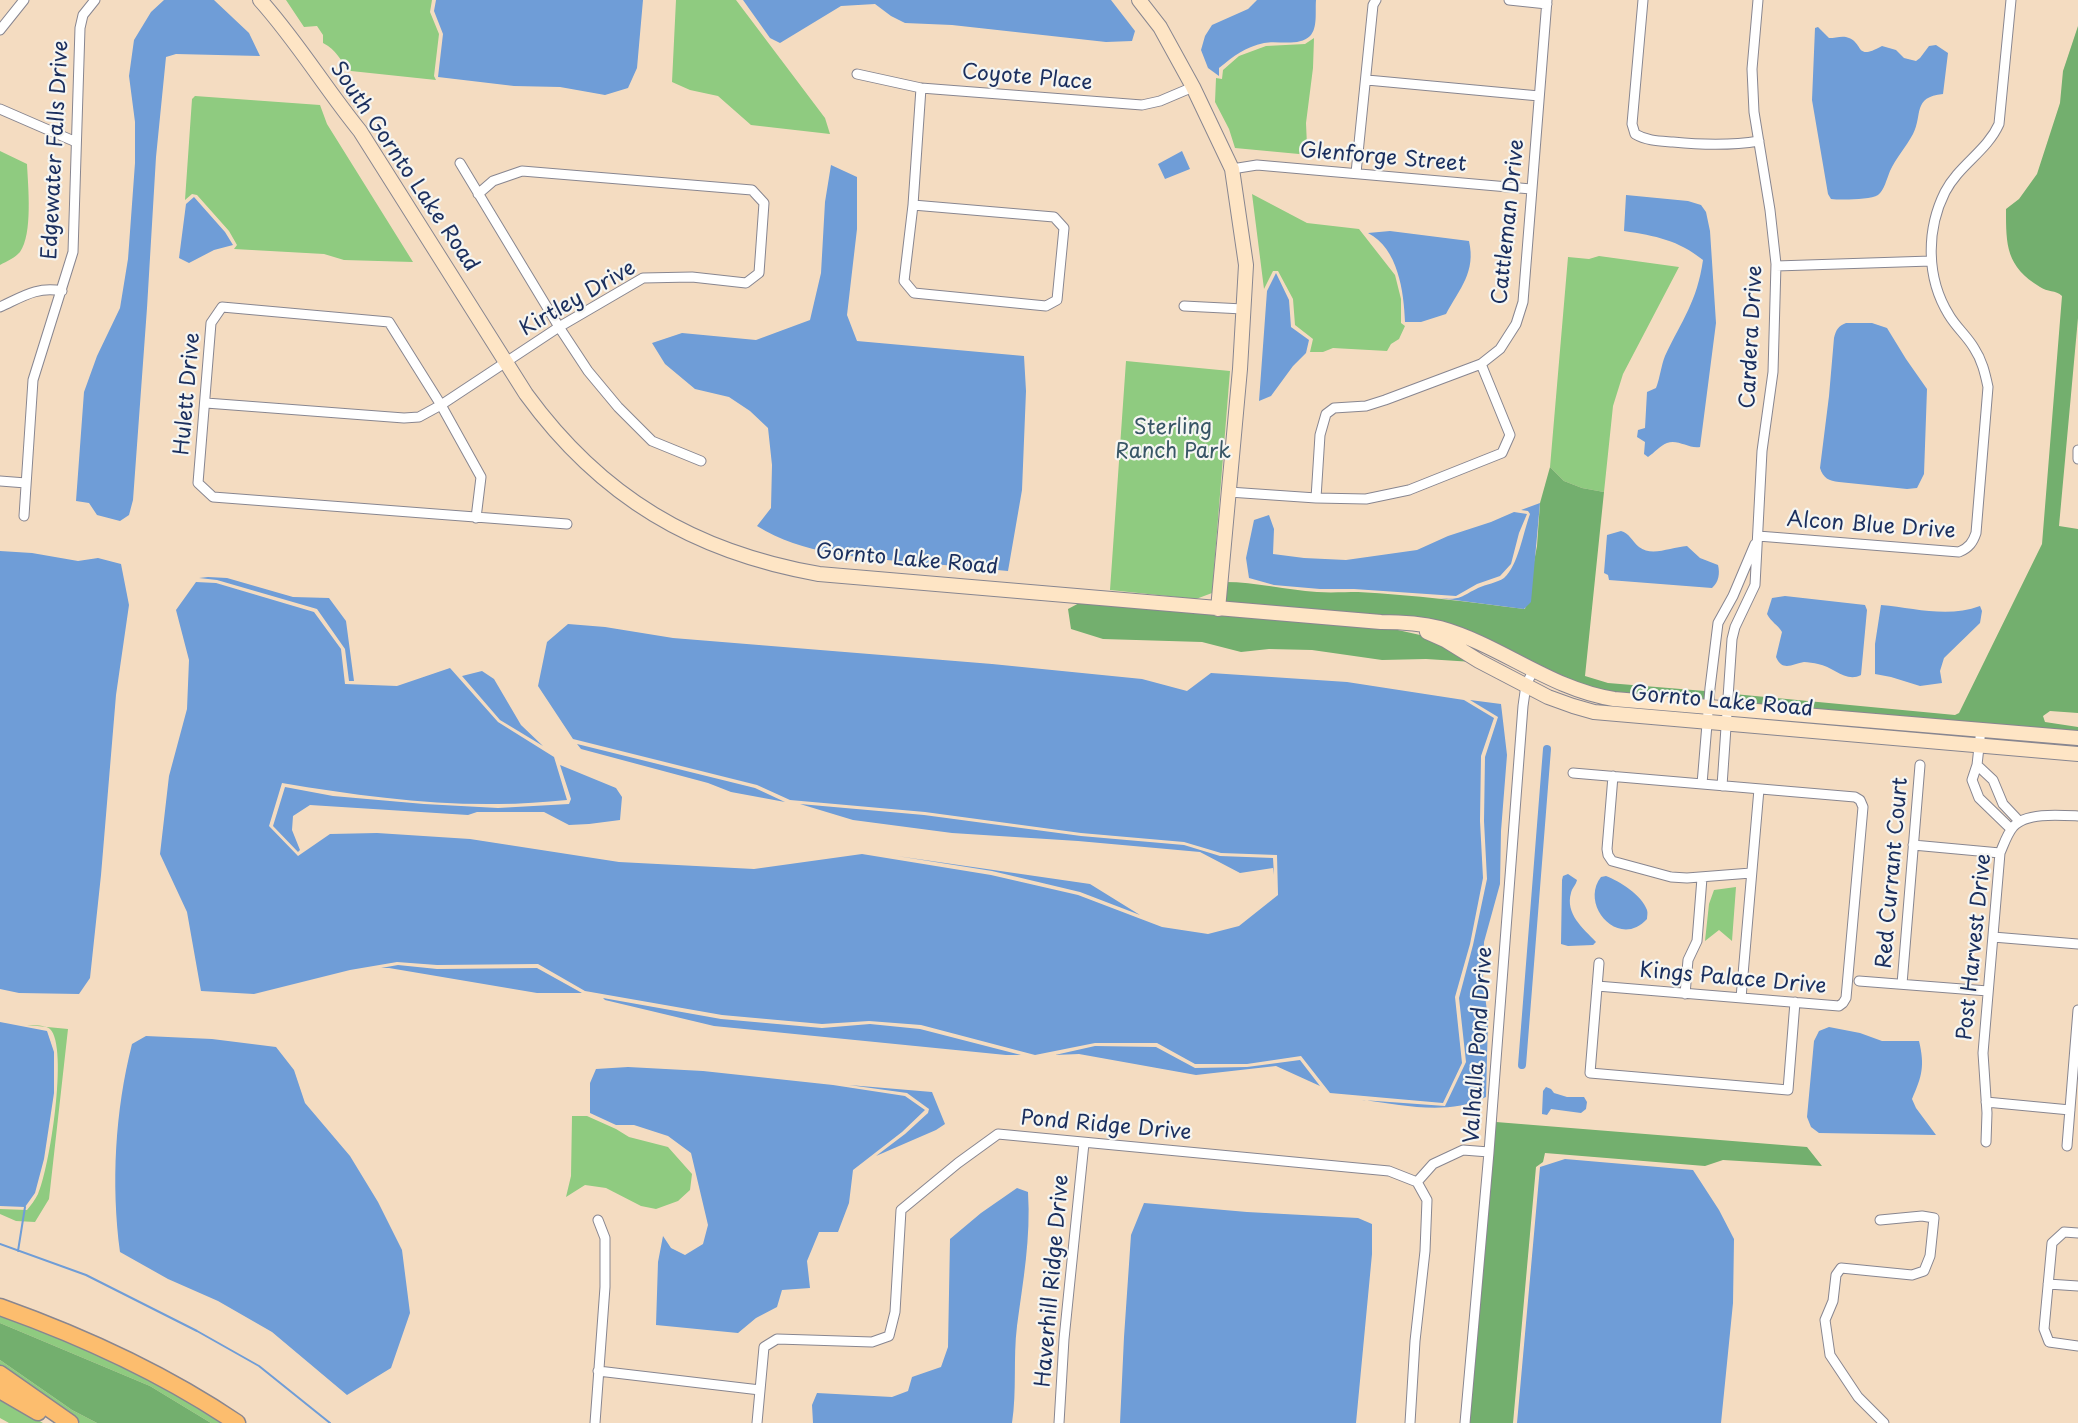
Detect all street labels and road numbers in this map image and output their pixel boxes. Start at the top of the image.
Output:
street label: Edgewater Falls Drive [38,40,74,260]
street label: South Gornto Lake Road [324,57,484,277]
street label: Coyote Place [961,60,1093,96]
street label: Glenforge Street [1299,138,1467,178]
street label: Cattleman Drive [1488,138,1530,306]
street label: Kirtley Drive [516,256,640,342]
street label: Cardera Drive [1736,265,1768,409]
street label: Hulett Drive [170,332,206,456]
street label: Alcon Blue Drive [1786,508,1956,544]
street label: Gornto Lake Road [815,539,999,581]
street label: Gornto Lake Road [1630,681,1814,723]
street label: Red Currant Court [1872,776,1914,970]
street label: Post Harvest Drive [1953,852,1997,1042]
street label: Valhalla Pond Drive [1460,946,1498,1144]
street label: Kings Palace Drive [1639,958,1827,1000]
street label: Pond Ridge Drive [1020,1106,1192,1146]
street label: Haverhill Ridge Drive [1031,1174,1075,1388]

